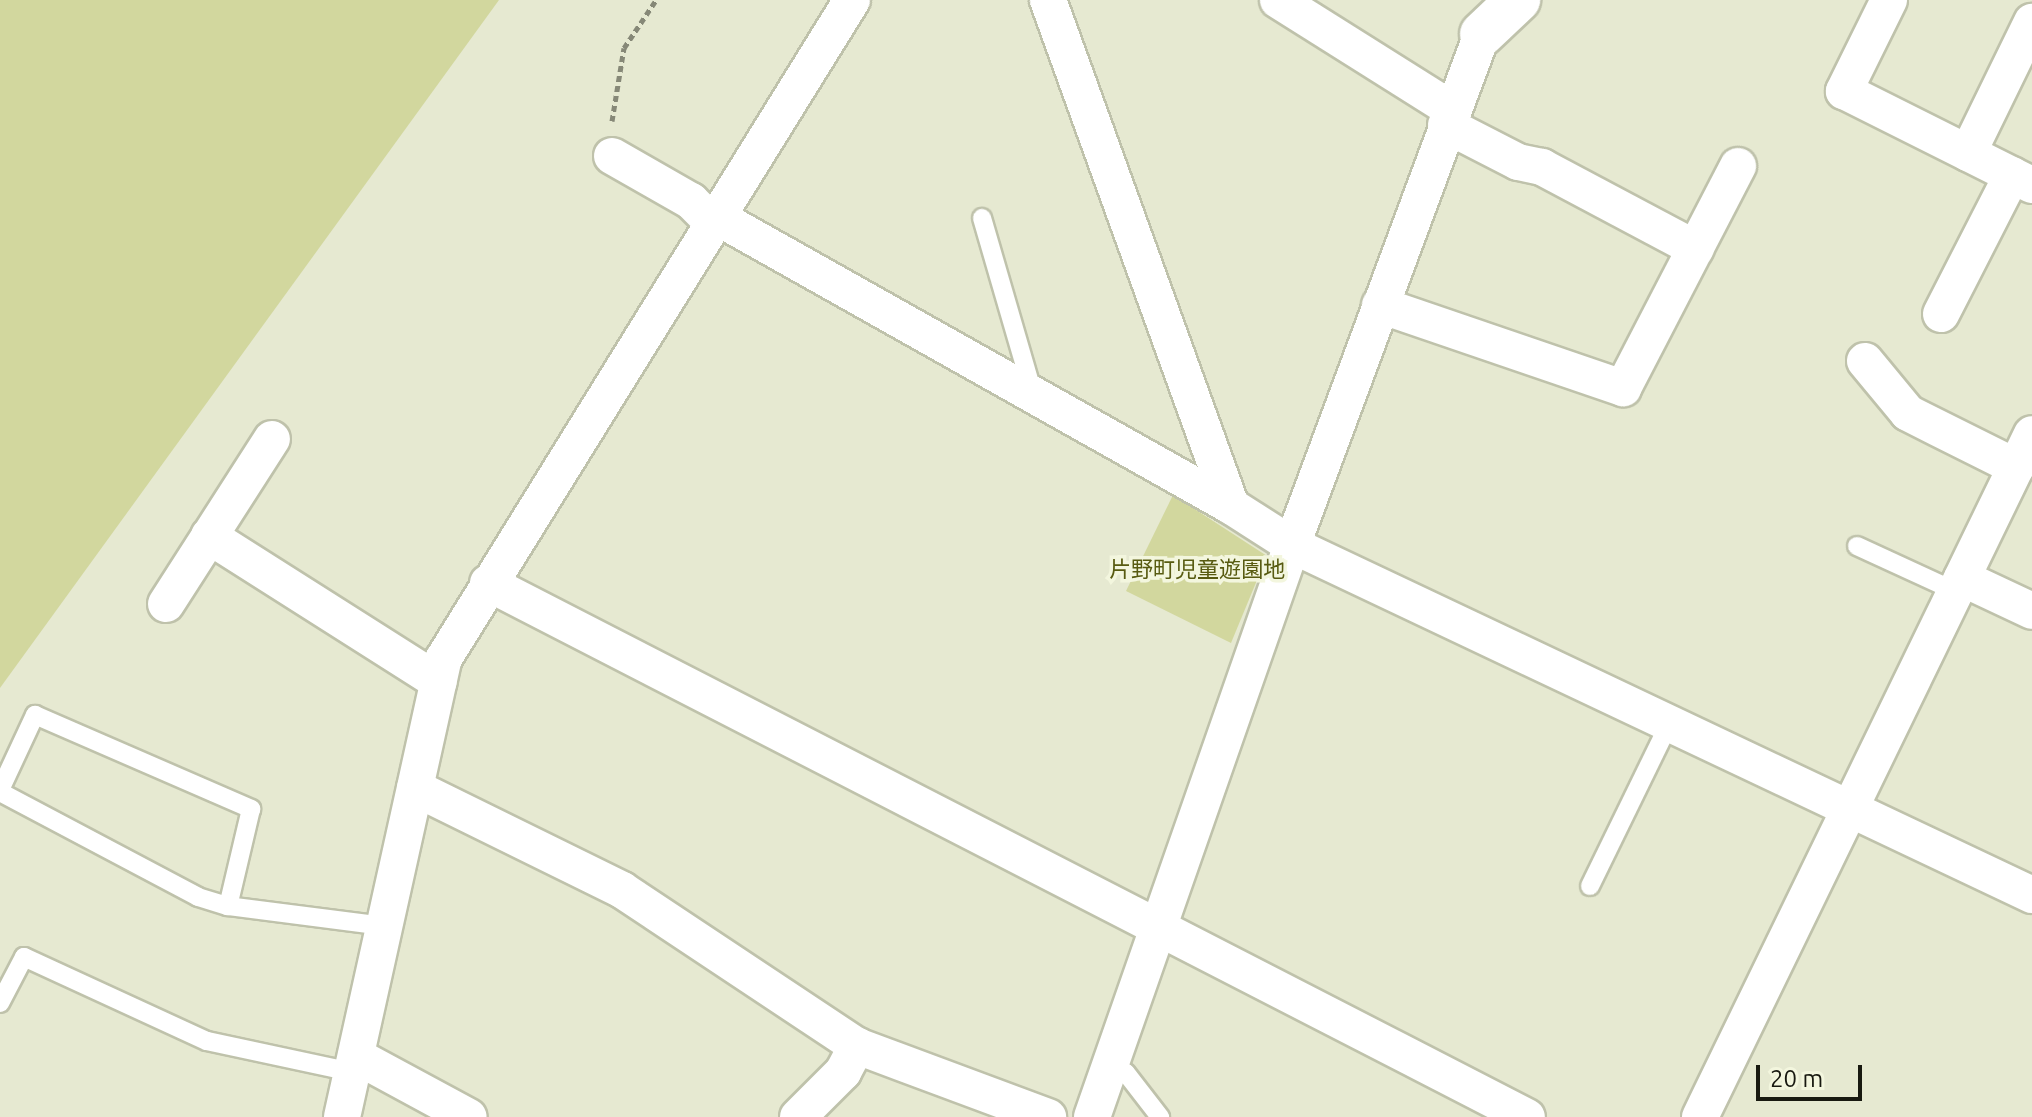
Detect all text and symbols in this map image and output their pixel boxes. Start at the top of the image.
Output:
park label: 片野町児童遊園地 [1109,556,1285,582]
scale bar [1760,1049,1866,1099]
text: 20 m [1770,1065,1823,1092]

